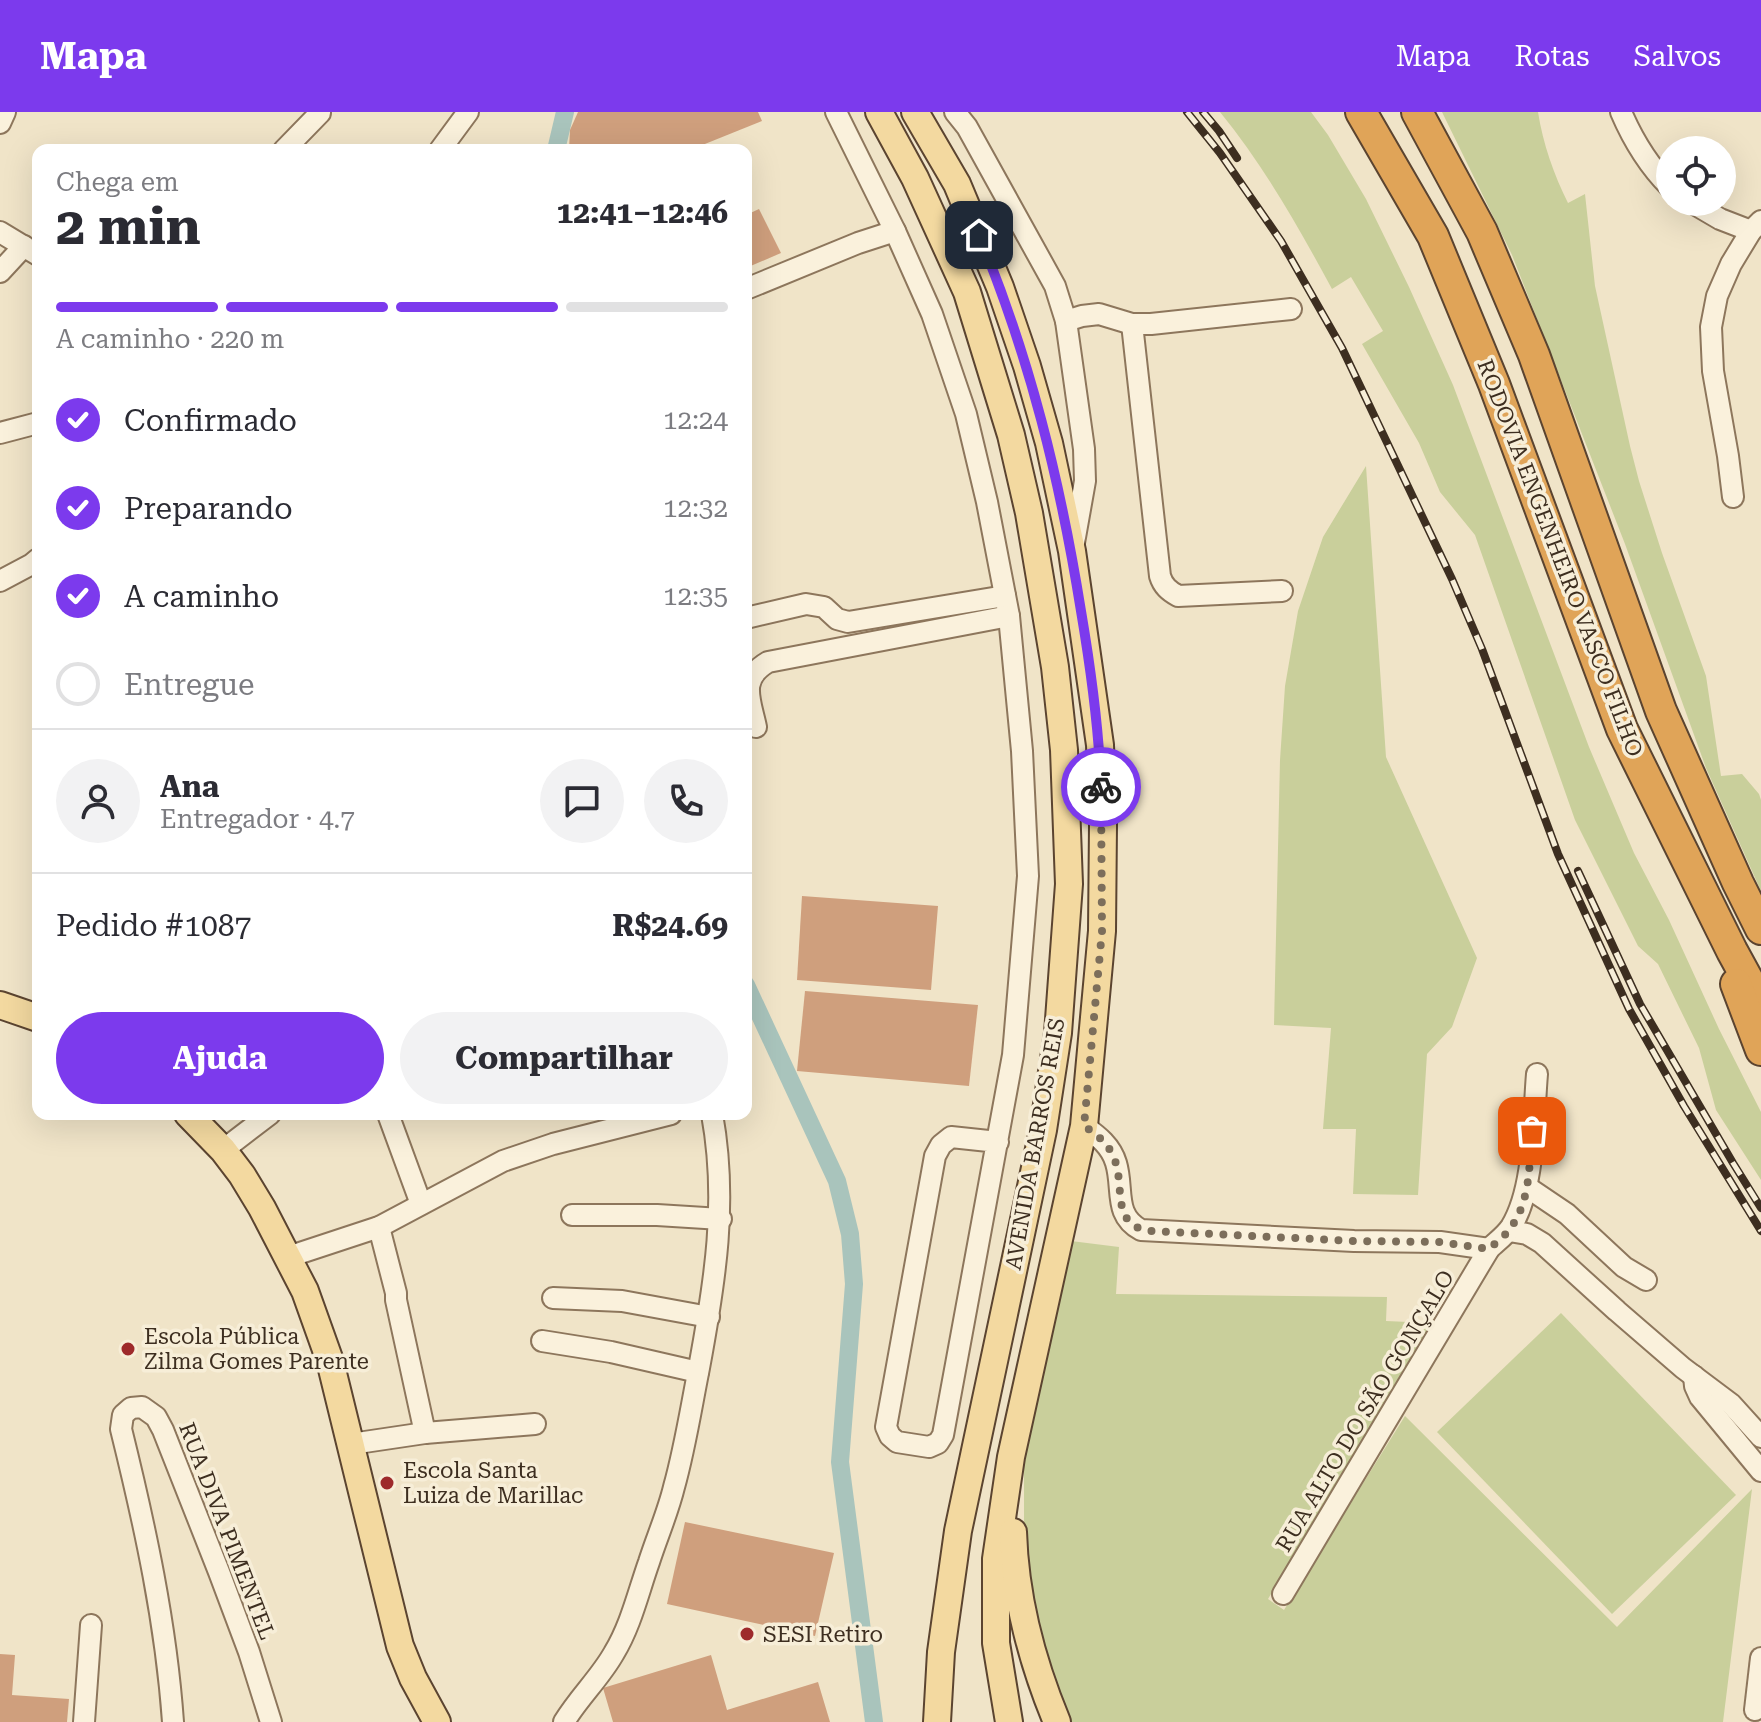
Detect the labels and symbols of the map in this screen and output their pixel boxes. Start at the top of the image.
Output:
pin [945,201,1013,269]
street label: RODOVIA ENGENHEIRO VASCO FILHO [1472,356,1648,760]
courier [1061,747,1141,827]
street label: AVENIDA BARROS REIS [1001,1016,1069,1272]
pin [1498,1097,1566,1165]
street label: RUA ALTO DO SÃO GONÇALO [1270,1265,1459,1556]
place label: Escola Pública Zilma Gomes Parente [144,1324,369,1374]
marker: Escola Pública Zilma Gomes Parente [119,1340,137,1358]
street label: RUA DIVA PIMENTEL [174,1419,280,1643]
place label: Escola Santa Luiza de Marillac [403,1458,583,1508]
marker: Escola Santa Luiza de Marillac [378,1474,396,1492]
place label: SESI Retiro [763,1622,883,1647]
marker: SESI Retiro [738,1625,756,1643]

